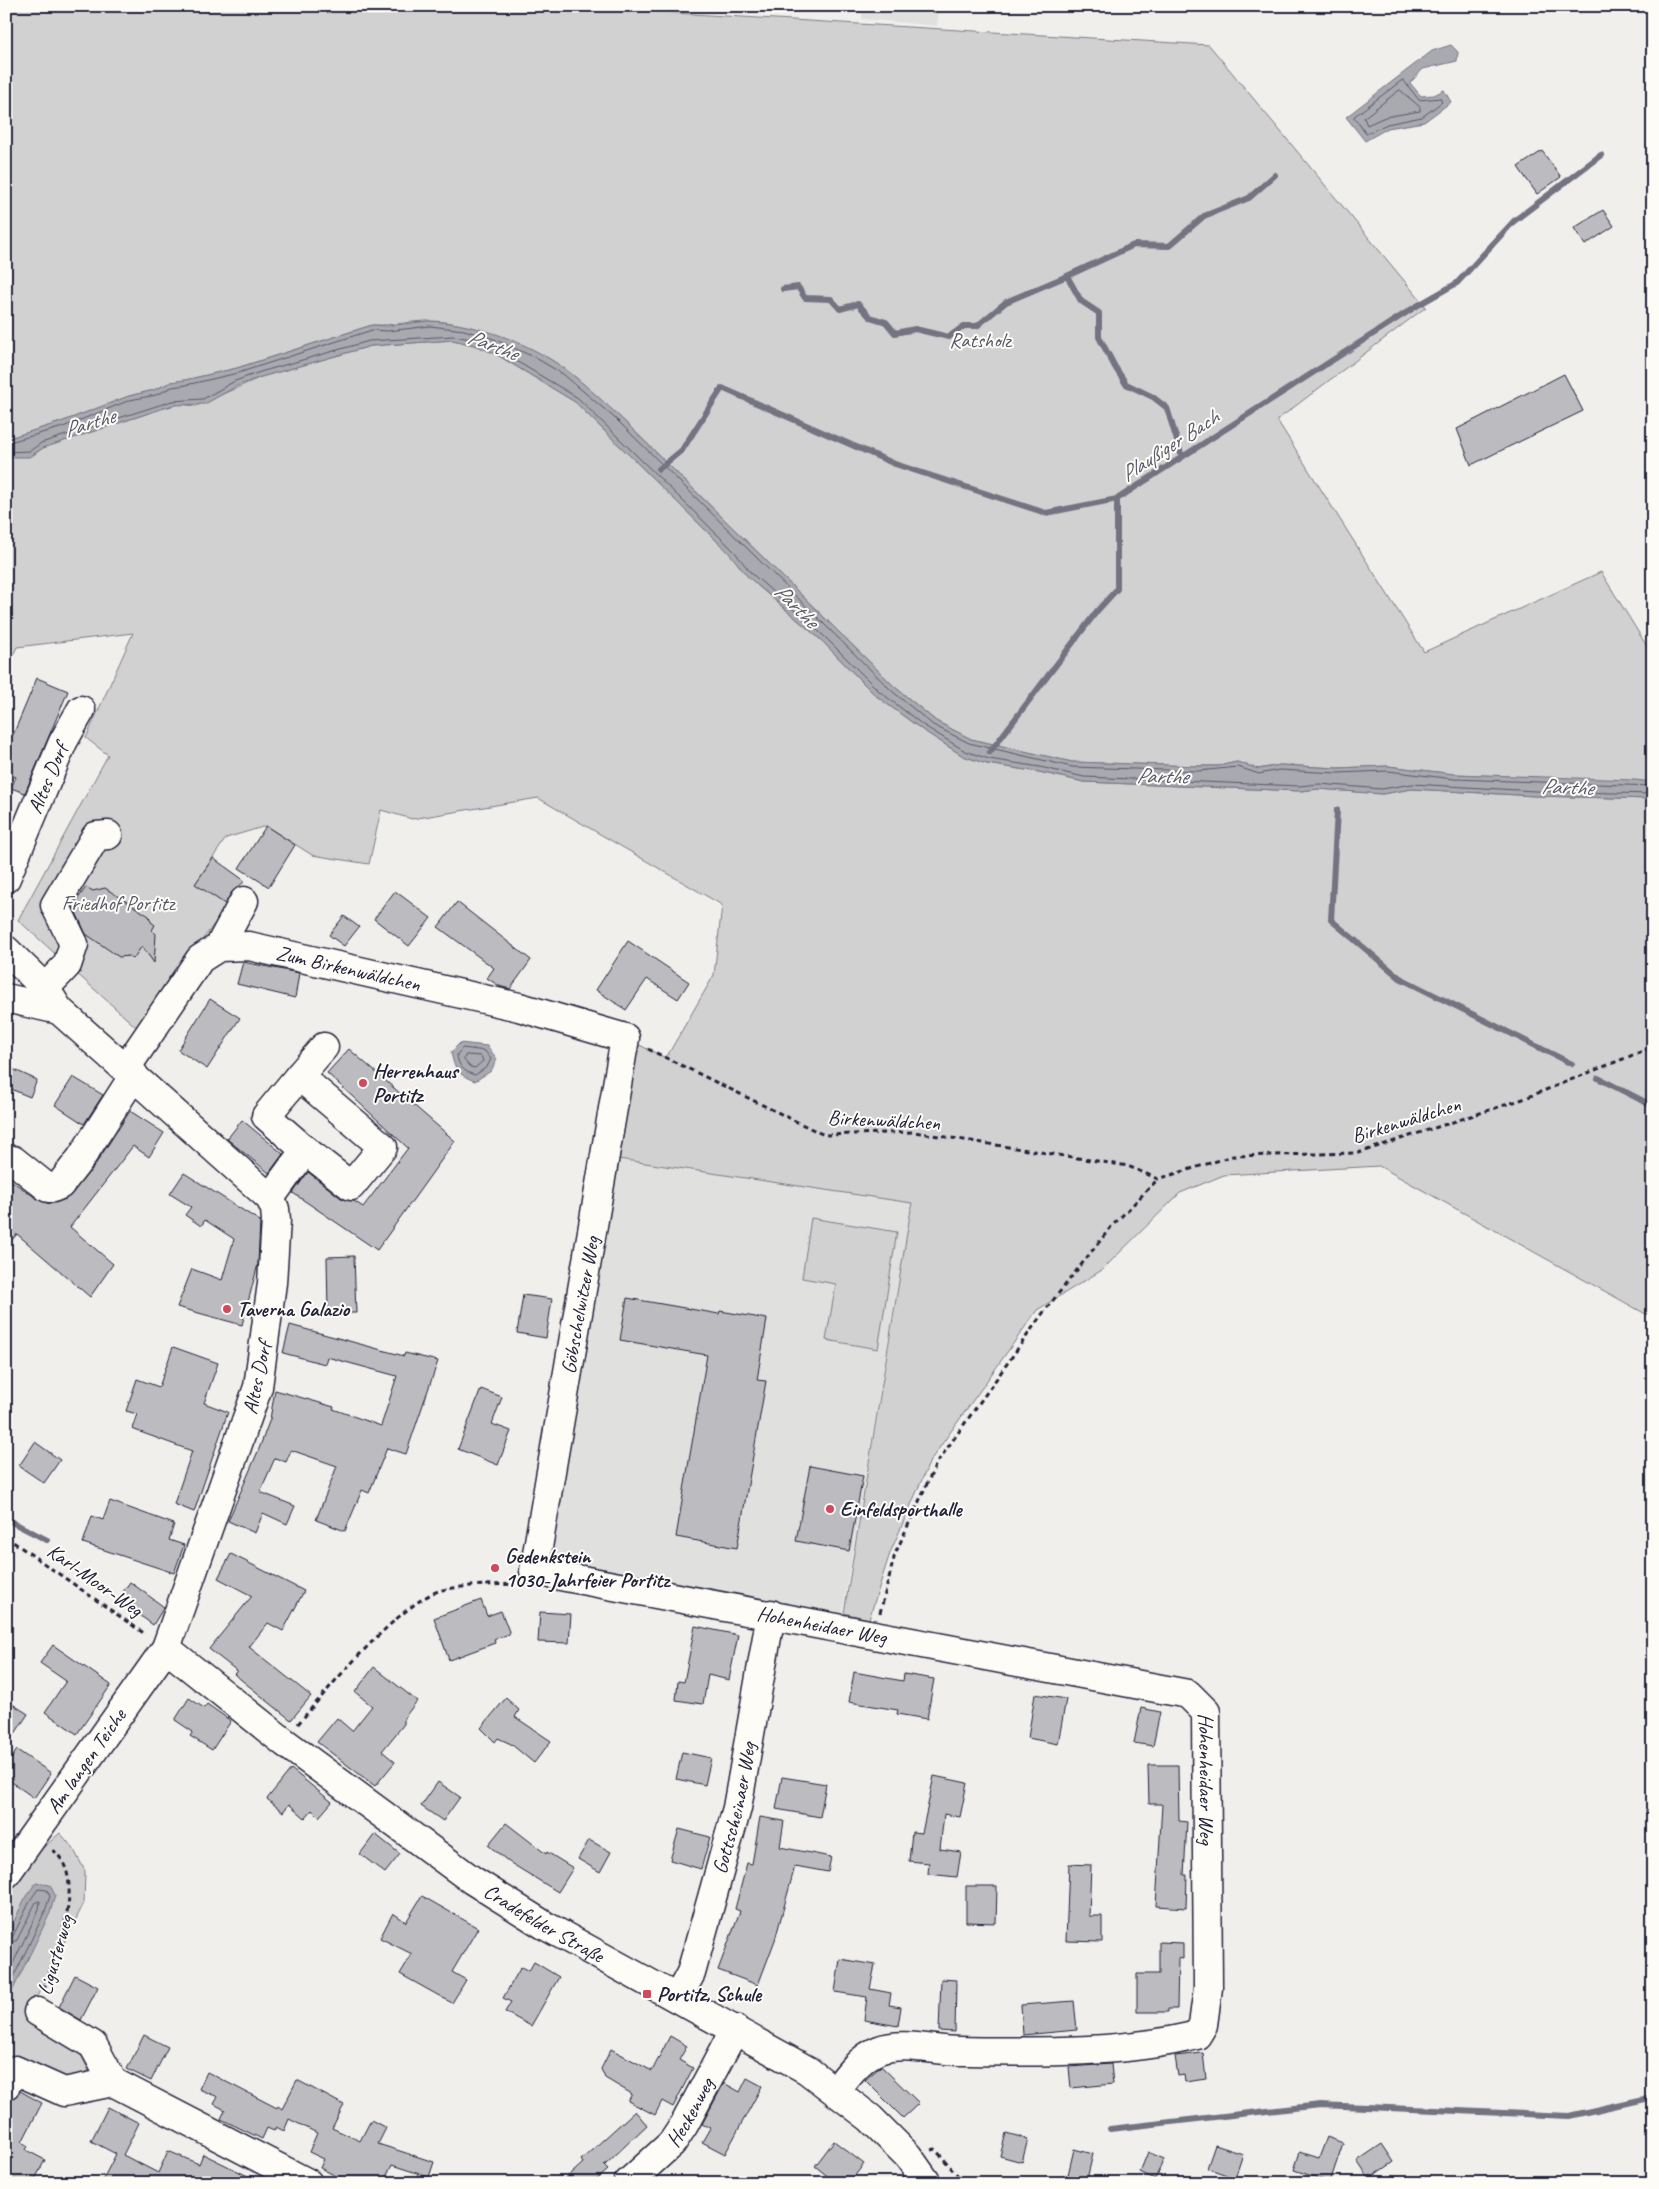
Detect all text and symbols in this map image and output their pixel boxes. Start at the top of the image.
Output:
water label: Parthe [464,323,525,369]
park label: Ratsholz [949,327,1013,353]
water label: Parthe [61,401,122,444]
water label: Plaußiger Bach [1115,403,1226,488]
water label: Parthe [768,578,827,636]
street label: Altes Dorf [22,736,75,817]
water label: Parthe [1136,762,1192,791]
water label: Parthe [1541,772,1597,802]
park label: Friedhof Portitz [62,890,177,916]
street label: Zum Birkenwäldchen [274,940,423,997]
place label: Herrenhaus Portitz [373,1058,460,1108]
marker: Herrenhaus Portitz [357,1077,369,1089]
street label: Birkenwäldchen [1349,1091,1464,1149]
street label: Birkenwäldchen [827,1104,941,1136]
street label: Göbschelwitzer Weg [555,1233,605,1376]
place label: Taverna Galazio [237,1296,351,1322]
marker: Taverna Galazio [221,1303,233,1315]
street label: Altes Dorf [237,1336,278,1417]
place label: Einfeldsporthalle [840,1496,963,1522]
marker: Einfeldsporthalle [824,1503,836,1515]
street label: Karl-Moor-Weg [42,1538,149,1623]
place label: Gedenkstein 1030-Jahrfeier Portitz [505,1543,671,1593]
marker: Gedenkstein 1030-Jahrfeier Portitz [489,1562,501,1574]
street label: Hohenheidaer Weg [755,1600,890,1650]
street label: Am langen Teiche [40,1703,132,1818]
street label: Hohenheidaer Weg [1193,1713,1220,1846]
street label: Gottscheinaer Weg [706,1739,762,1877]
street label: Cradefelder Straße [479,1878,610,1969]
street label: Ligusterweg [31,1911,79,1998]
place label: Portitz, Schule [657,1981,763,2007]
marker: Portitz, Schule [641,1988,653,2000]
street label: Heckenweg [660,2072,720,2152]

